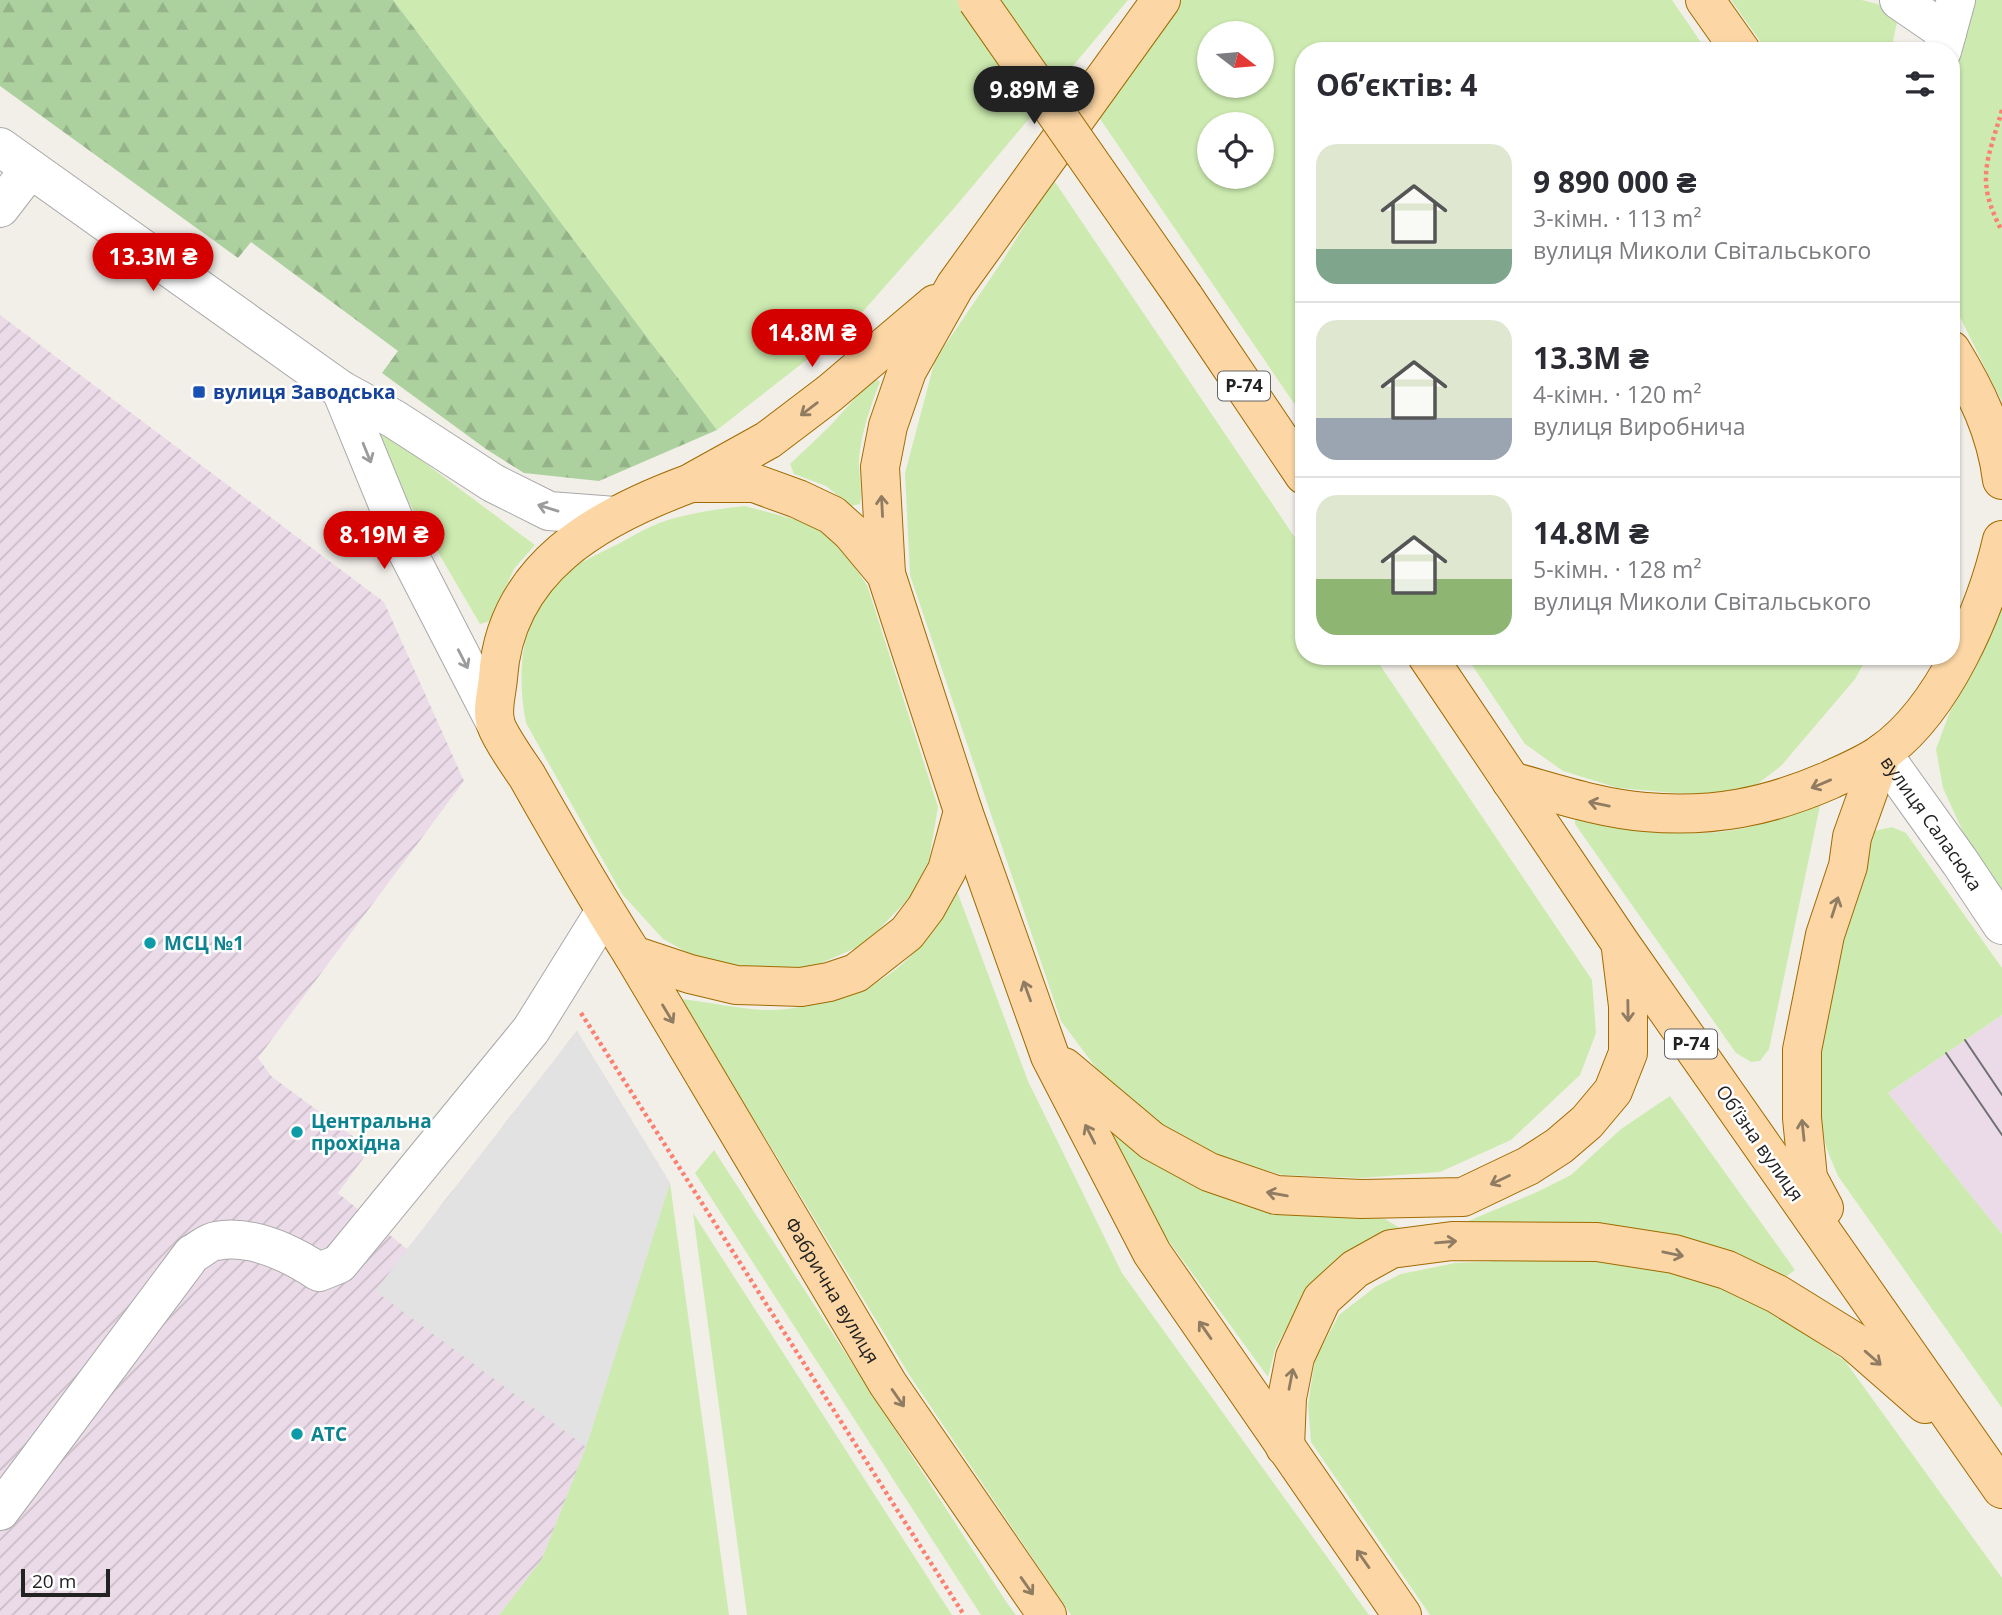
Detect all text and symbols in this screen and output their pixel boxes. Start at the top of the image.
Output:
north arrow [1197,21,1274,98]
map controls [1197,21,1274,189]
text: Об’єктів: 4 [1316,64,1477,105]
icon: filters [1901,65,1939,103]
pin: 9.89M ₴ [969,66,1099,126]
text: 9.89M ₴ [989,73,1079,105]
button: locate [1197,112,1274,189]
text: 9 890 000 ₴ [1533,161,1696,202]
icon: home [1372,172,1456,256]
text: 3-кімн. · 113 m² [1533,202,1701,234]
pin: 13.3M ₴ [88,233,218,293]
text: вулиця Миколи Світальського [1533,234,1871,266]
text: 13.3M ₴ [108,240,198,272]
pin: 14.8M ₴ [747,310,877,369]
text: 14.8M ₴ [767,316,857,348]
text: 13.3M ₴ [1533,337,1649,378]
icon: home [1372,348,1456,432]
road number: Р-74 [1218,372,1270,400]
text: 4-кімн. · 120 m² [1533,378,1701,410]
place label: вулиця Заводська [213,379,396,405]
marker: вулиця Заводська [191,384,207,400]
one-way arrow [800,402,819,417]
text: вулиця Виробнича [1533,410,1746,442]
one-way arrow [361,442,374,463]
one-way arrow [876,495,889,518]
one-way arrow [537,501,559,513]
pin: 8.19M ₴ [319,512,449,571]
text: 14.8M ₴ [1533,512,1649,553]
text: 8.19M ₴ [339,518,429,550]
icon: home [1372,523,1456,607]
text: 5-кімн. · 128 m² [1533,553,1701,585]
text: вулиця Миколи Світальського [1533,585,1871,617]
one-way arrow [456,648,470,669]
street label: вулиця Саласюка [1875,750,1989,896]
one-way arrow [1811,778,1832,791]
one-way arrow [1588,797,1611,811]
one-way arrow [1829,896,1842,918]
place label: МСЦ №1 [164,930,244,956]
marker: МСЦ №1 [142,935,158,951]
one-way arrow [1020,981,1032,1003]
one-way arrow [1621,1000,1634,1023]
one-way arrow [661,1004,675,1024]
road number: Р-74 [1665,1030,1717,1058]
street label: Обʼїзна вулиця [1710,1080,1810,1206]
place label: Центральна прохідна [311,1108,432,1156]
one-way arrow [1797,1119,1810,1142]
marker: Центральна прохідна [289,1124,305,1140]
one-way arrow [1083,1124,1097,1145]
one-way arrow [1490,1173,1511,1187]
one-way arrow [1266,1186,1289,1200]
street label: Фабрична вулиця [779,1212,886,1368]
one-way arrow [1435,1236,1457,1249]
one-way arrow [1661,1248,1684,1262]
one-way arrow [1197,1321,1212,1340]
one-way arrow [1864,1350,1882,1366]
one-way arrow [1285,1368,1298,1391]
one-way arrow [891,1388,905,1407]
place label: АТС [311,1421,347,1447]
marker: АТС [289,1426,305,1442]
one-way arrow [1356,1550,1370,1569]
scale bar [21,1566,110,1598]
text: 20 m [32,1568,76,1594]
one-way arrow [1020,1575,1034,1595]

